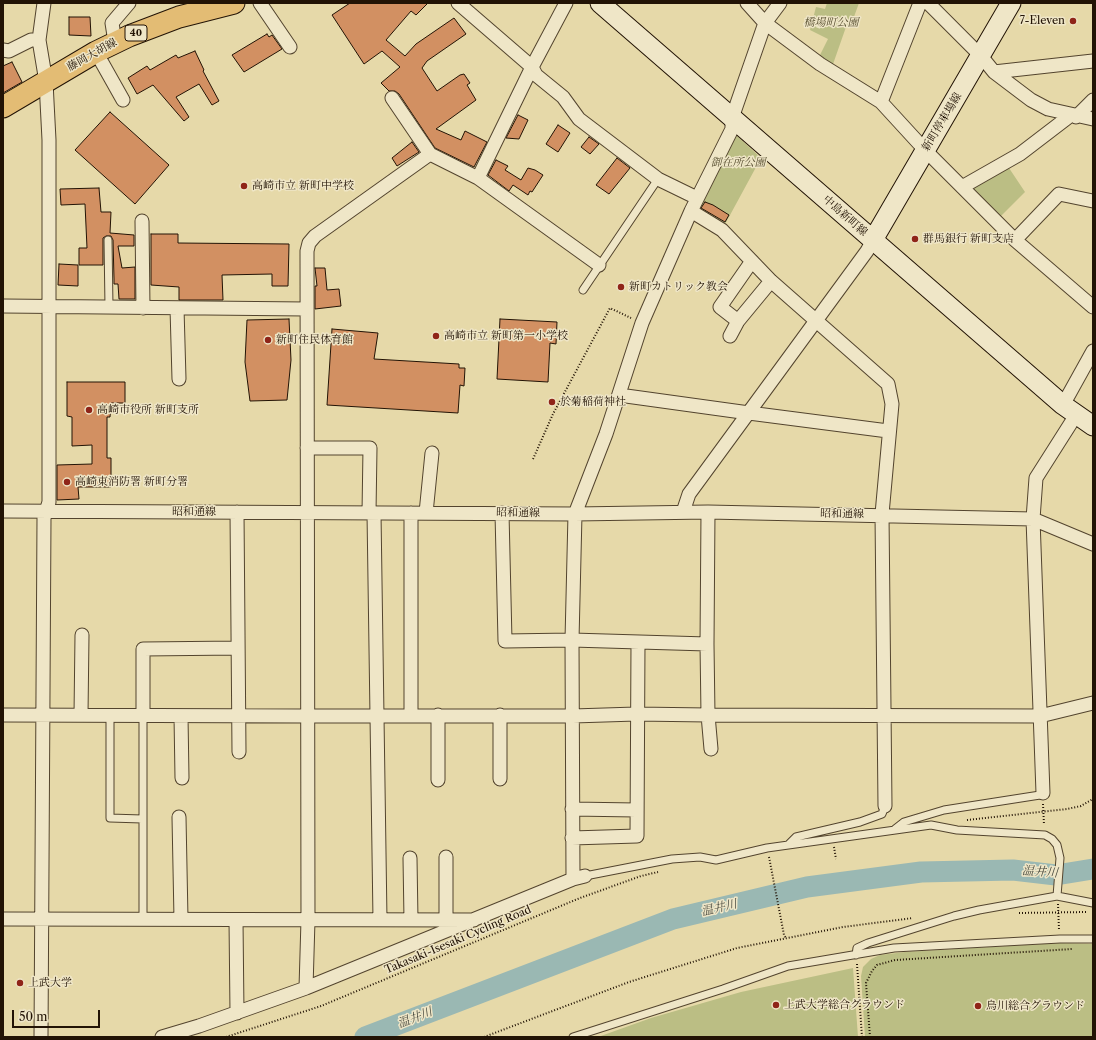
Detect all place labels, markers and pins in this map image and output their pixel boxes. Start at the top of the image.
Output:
place label: 7-Eleven [1019,14,1065,28]
marker: 7-Eleven [1068,16,1078,26]
place label: 高崎市立 新町中学校 [252,179,354,193]
marker: 高崎市立 新町中学校 [239,181,249,191]
place label: 群馬銀行 新町支店 [923,232,1014,246]
marker: 群馬銀行 新町支店 [910,234,920,244]
place label: 新町カトリック教会 [629,280,728,294]
marker: 新町カトリック教会 [616,282,626,292]
place label: 高崎市立 新町第一小学校 [444,329,568,343]
marker: 高崎市立 新町第一小学校 [431,331,441,341]
place label: 新町住民体育館 [276,333,353,347]
marker: 新町住民体育館 [263,335,273,345]
place label: 於菊稲荷神社 [560,395,626,409]
marker: 於菊稲荷神社 [547,397,557,407]
place label: 高崎市役所 新町支所 [97,403,199,417]
marker: 高崎市役所 新町支所 [84,405,94,415]
place label: 高崎東消防署 新町分署 [75,475,188,489]
marker: 高崎東消防署 新町分署 [62,477,72,487]
place label: 上武大学 [28,976,72,990]
marker: 上武大学 [15,978,25,988]
place label: 上武大学総合グラウンド [784,998,905,1012]
place label: 烏川総合グラウンド [986,999,1085,1013]
marker: 上武大学総合グラウンド [771,1000,781,1010]
marker: 烏川総合グラウンド [973,1001,983,1011]

